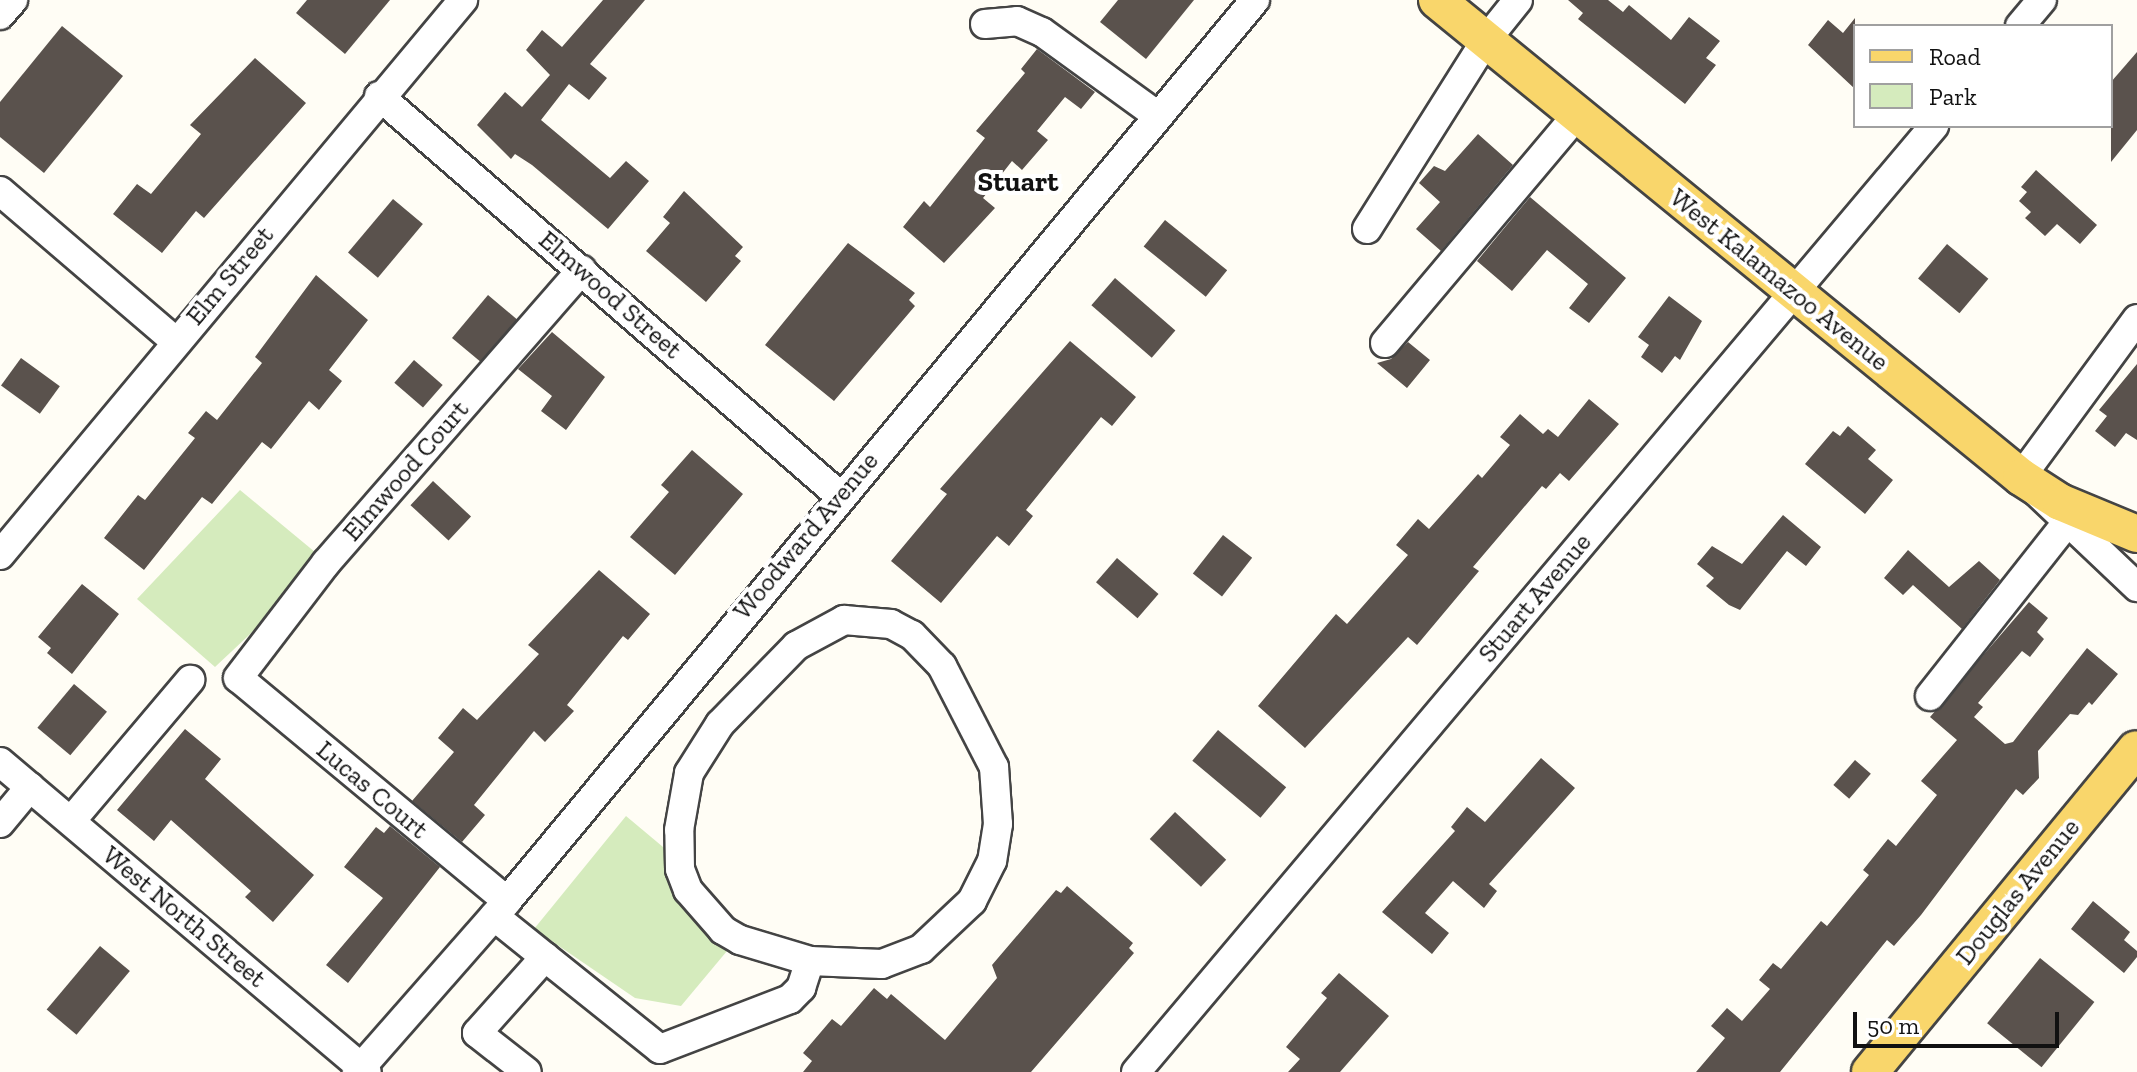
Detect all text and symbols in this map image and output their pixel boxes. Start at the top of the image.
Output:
legend [1853,24,2113,128]
text: Road [1929,42,1981,71]
text: Park [1929,82,1977,111]
district label: Stuart [978,165,1058,199]
street label: West Kalamazoo Avenue [1663,182,1895,378]
street label: Elm Street [180,220,280,332]
street label: Elmwood Street [532,224,688,366]
street label: Elmwood Court [337,394,475,548]
street label: Woodward Avenue [727,446,885,626]
street label: Stuart Avenue [1472,527,1598,669]
street label: Lucas Court [310,734,434,846]
street label: Douglas Avenue [1949,812,2087,972]
street label: West North Street [96,840,272,994]
scale bar [1857,996,2063,1046]
text: 50 m [1867,1011,1919,1040]

